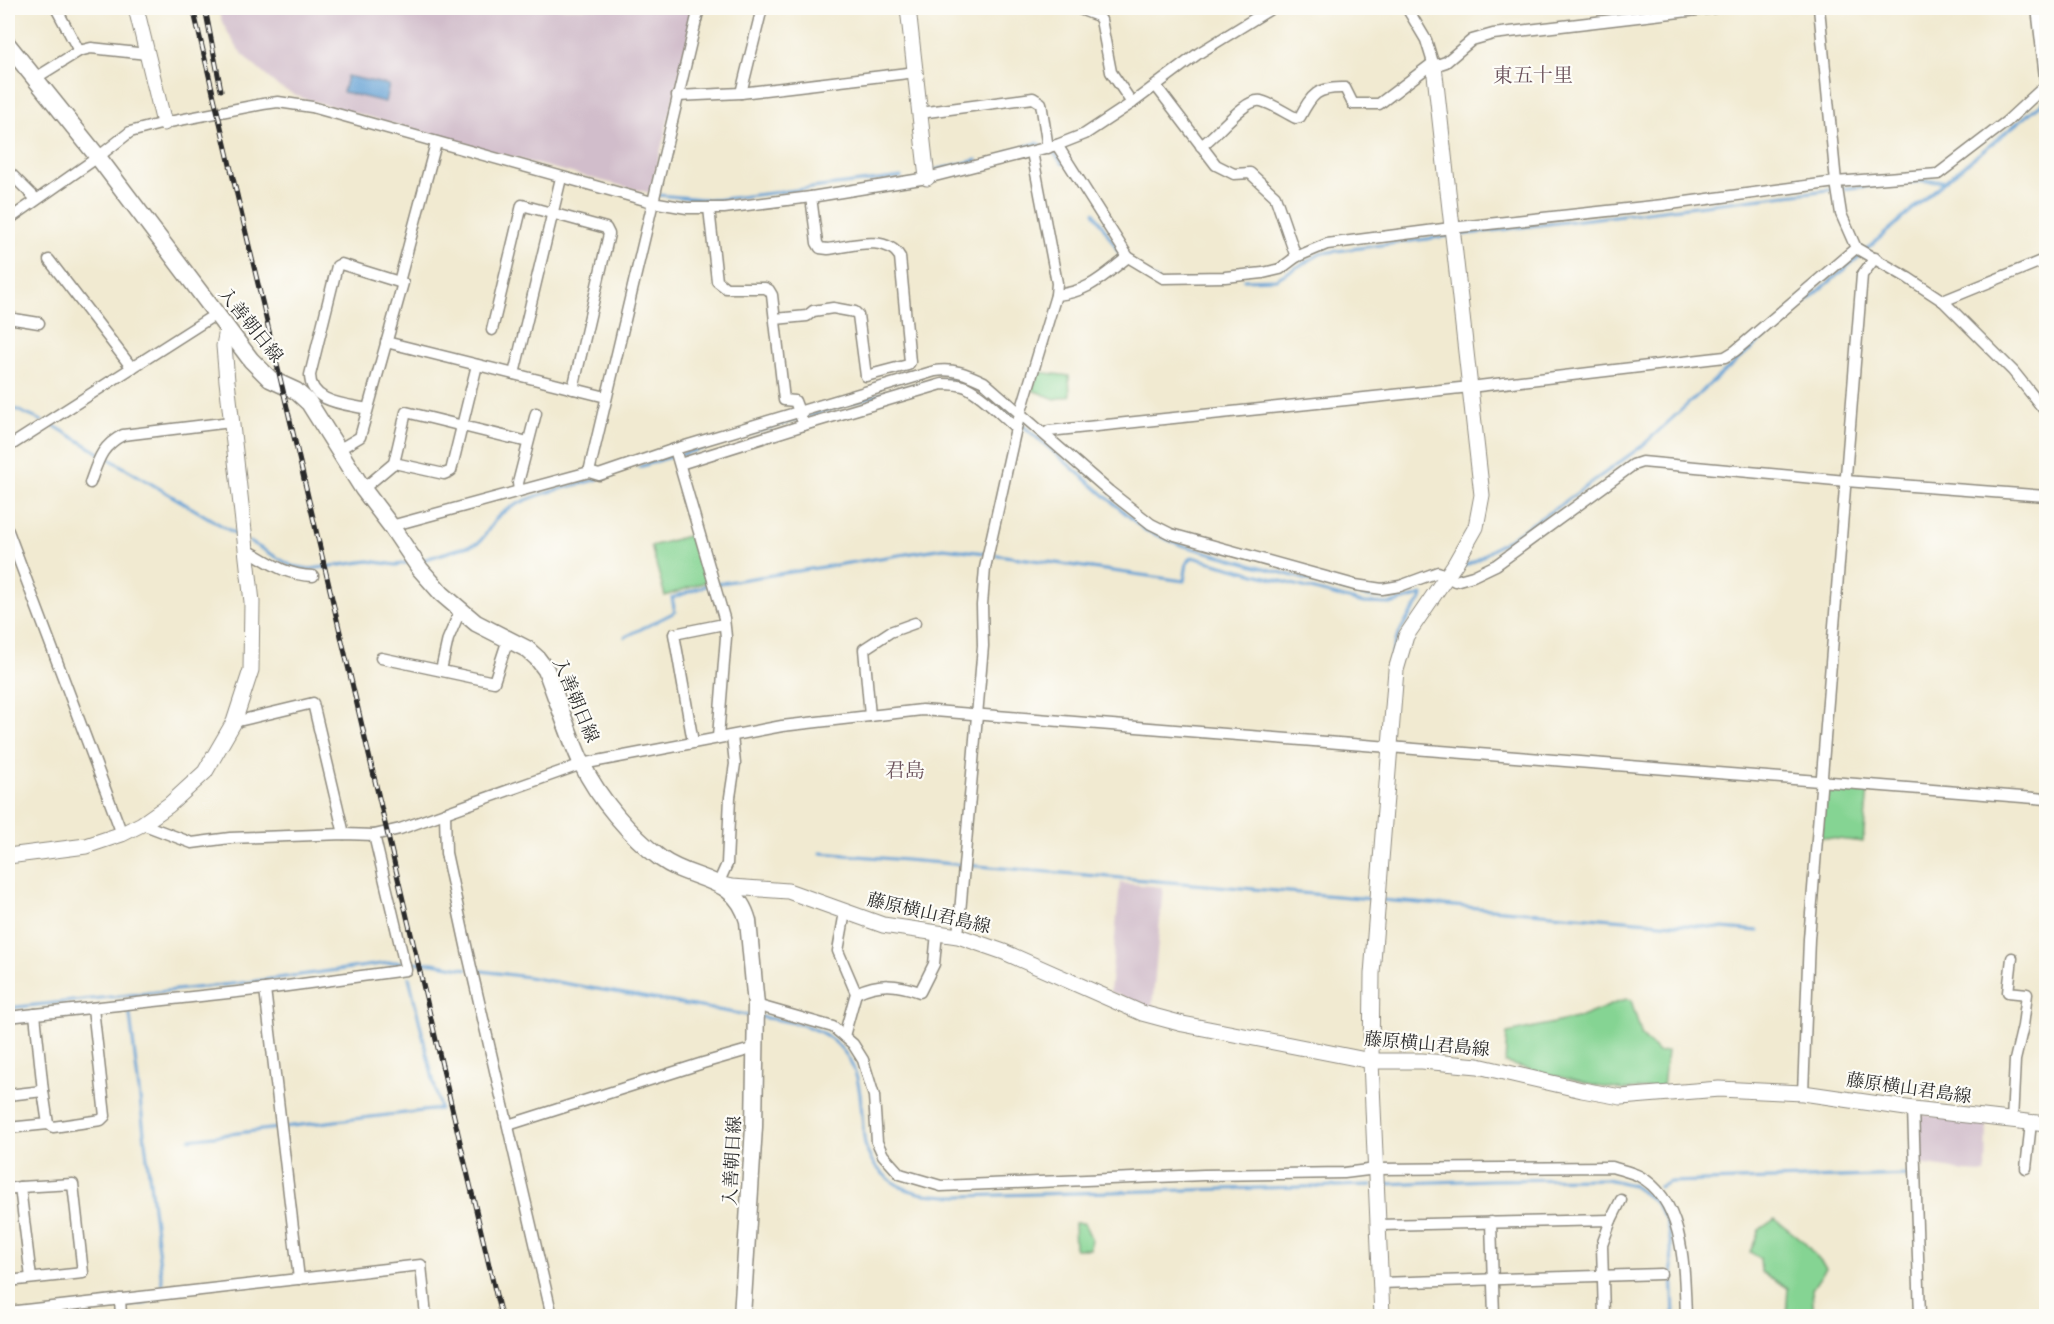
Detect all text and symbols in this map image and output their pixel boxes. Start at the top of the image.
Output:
district label: 東五十里 [1493,63,1573,88]
street label: 入善朝日線 [213,283,288,368]
street label: 入善朝日線 [547,654,604,746]
district label: 君島 [885,758,925,783]
street label: 藤原横山君島線 [865,888,993,939]
street label: 藤原横山君島線 [1363,1028,1491,1061]
street label: 藤原横山君島線 [1845,1068,1973,1109]
street label: 入善朝日線 [719,1115,746,1207]

